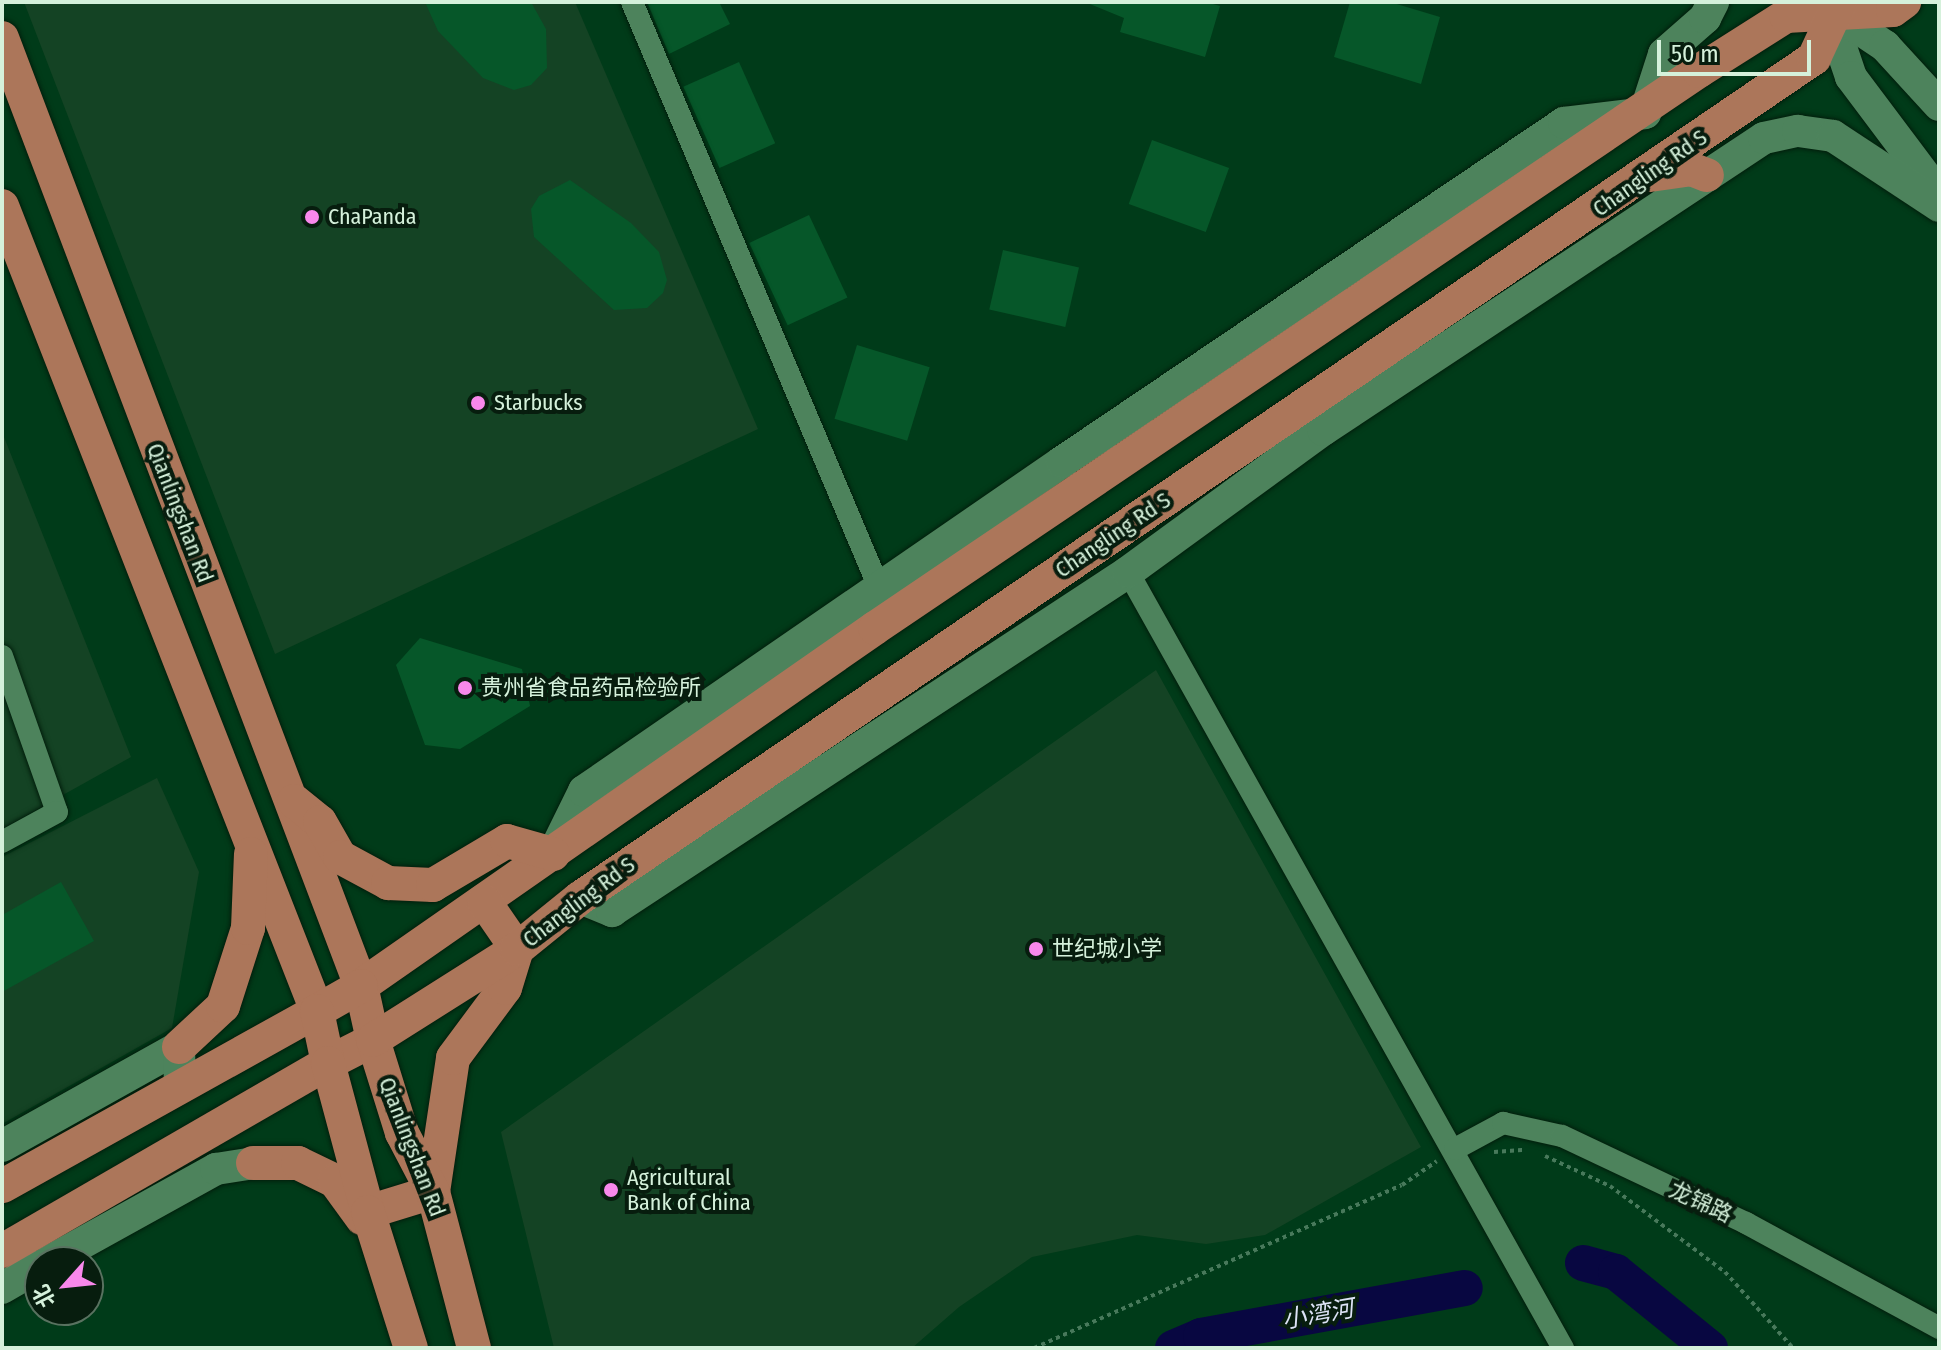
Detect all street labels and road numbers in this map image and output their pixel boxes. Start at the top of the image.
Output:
street label: Changling Rd S [1588,124,1712,222]
street label: Qianlingshan Rd [141,440,219,586]
street label: Changling Rd S [1050,487,1176,583]
street label: Changling Rd S [518,851,640,953]
street label: Qianlingshan Rd [373,1074,451,1220]
street label: 龙锦路 [1666,1176,1736,1228]

